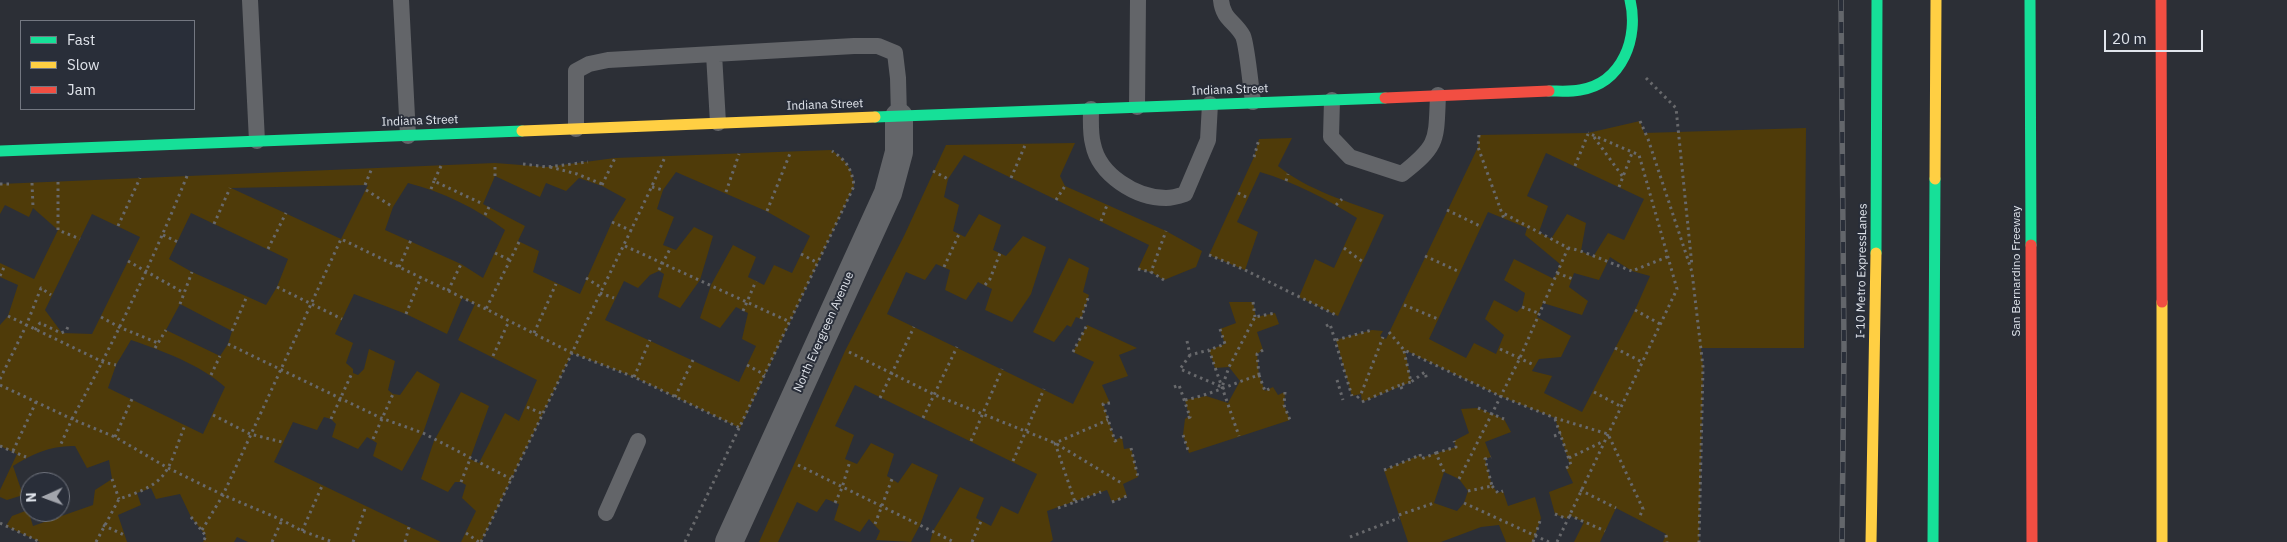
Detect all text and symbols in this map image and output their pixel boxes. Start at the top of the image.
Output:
legend [20,20,195,110]
scale bar [2107,20,2206,52]
text: 20 m [2112,29,2147,48]
text: Fast [67,30,95,49]
text: Slow [67,55,100,74]
text: Jam [67,80,96,99]
street label: Indiana Street [1191,81,1269,99]
street label: Indiana Street [786,96,864,114]
street label: Indiana Street [381,112,459,130]
street label: I-10 Metro ExpressLanes [1854,203,1870,339]
street label: San Bernardino Freeway [2010,205,2024,337]
street label: North Evergreen Avenue [791,269,857,395]
north arrow [20,472,70,522]
text: N [22,492,40,503]

